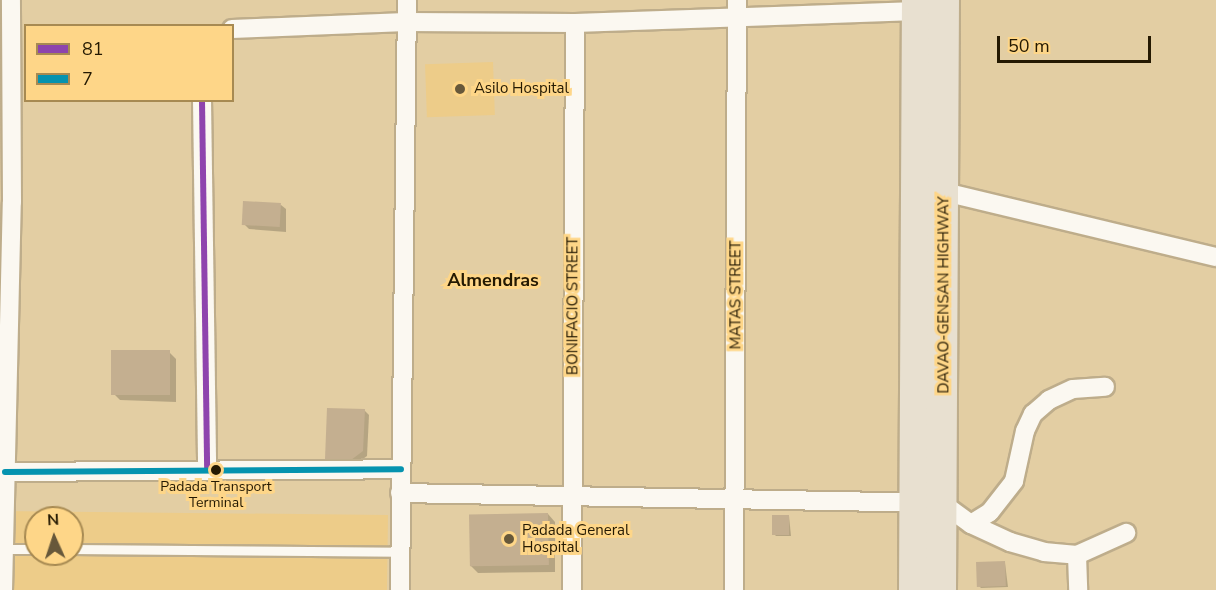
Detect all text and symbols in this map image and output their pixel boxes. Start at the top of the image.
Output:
legend [24,24,234,102]
scale bar [1000,24,1154,62]
text: 50 m [1008,34,1050,58]
text: 81 [82,37,104,61]
text: 7 [82,67,93,91]
marker: Asilo Hospital [451,80,469,98]
place label: Asilo Hospital [474,80,569,98]
street label: DAVAO-GENSAN HIGHWAY [935,196,953,394]
street label: BONIFACIO STREET [564,237,582,375]
street label: MATAS STREET [727,241,745,349]
district label: Almendras [447,269,539,291]
marker: Padada Transport Terminal [210,464,222,476]
place label: Padada Transport Terminal [160,479,272,512]
north arrow [24,506,84,566]
text: N [47,509,60,531]
place label: Padada General Hospital [522,521,629,556]
marker: Padada General Hospital [500,530,518,548]

